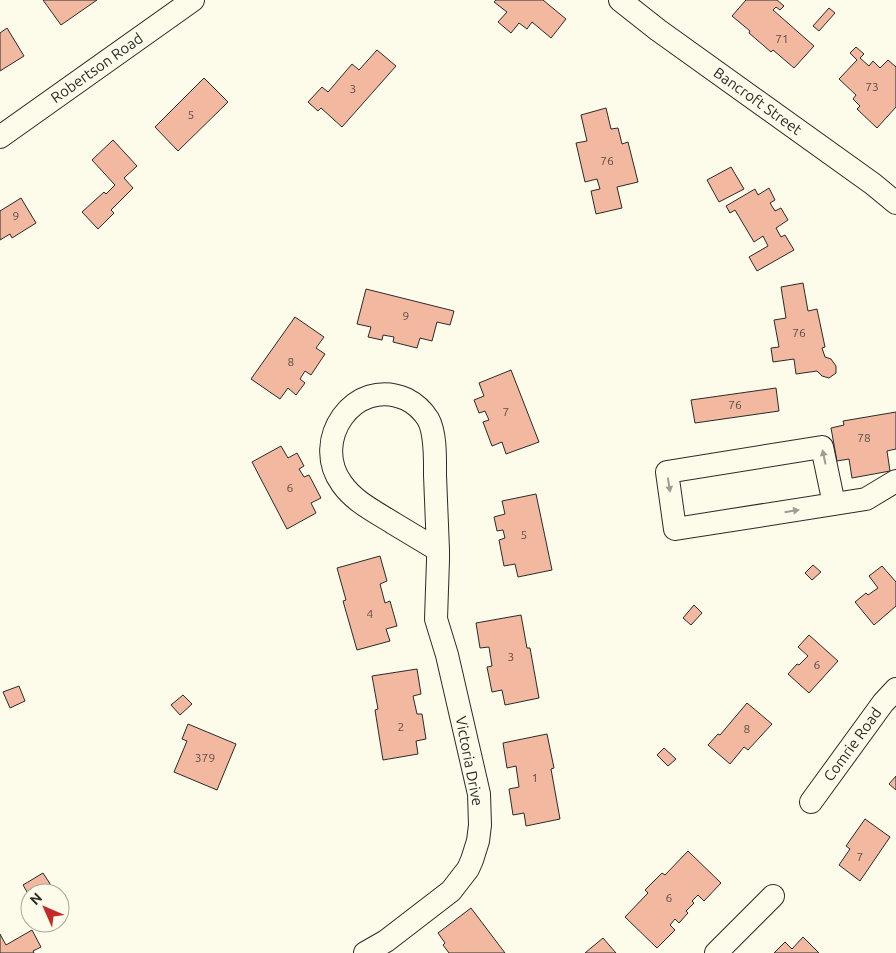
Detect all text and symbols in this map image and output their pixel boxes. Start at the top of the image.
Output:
street label: Robertson Road [48,29,146,106]
house number: 71 [775,32,789,45]
street label: Bancroft Street [711,64,805,138]
house number: 73 [865,80,879,93]
house number: 3 [350,82,356,95]
house number: 5 [188,108,194,121]
house number: 76 [600,154,614,167]
house number: 9 [13,209,19,222]
house number: 9 [403,309,409,322]
house number: 76 [792,326,806,339]
house number: 8 [288,355,295,368]
house number: 76 [728,398,742,411]
house number: 7 [503,405,509,418]
house number: 78 [857,431,871,444]
one-way arrow [820,449,828,464]
one-way arrow [665,477,673,493]
house number: 6 [287,481,294,494]
one-way arrow [784,507,800,515]
house number: 5 [521,528,527,541]
house number: 4 [367,607,374,620]
house number: 3 [508,650,514,663]
house number: 6 [814,658,821,671]
street label: Comrie Road [820,704,885,784]
street label: Victoria Drive [452,715,487,807]
house number: 2 [398,720,404,733]
house number: 8 [744,722,751,735]
house number: 379 [195,751,215,764]
house number: 1 [532,771,538,784]
house number: 7 [857,850,863,863]
north arrow [20,883,70,933]
text: N [26,889,45,908]
house number: 6 [666,891,673,904]

